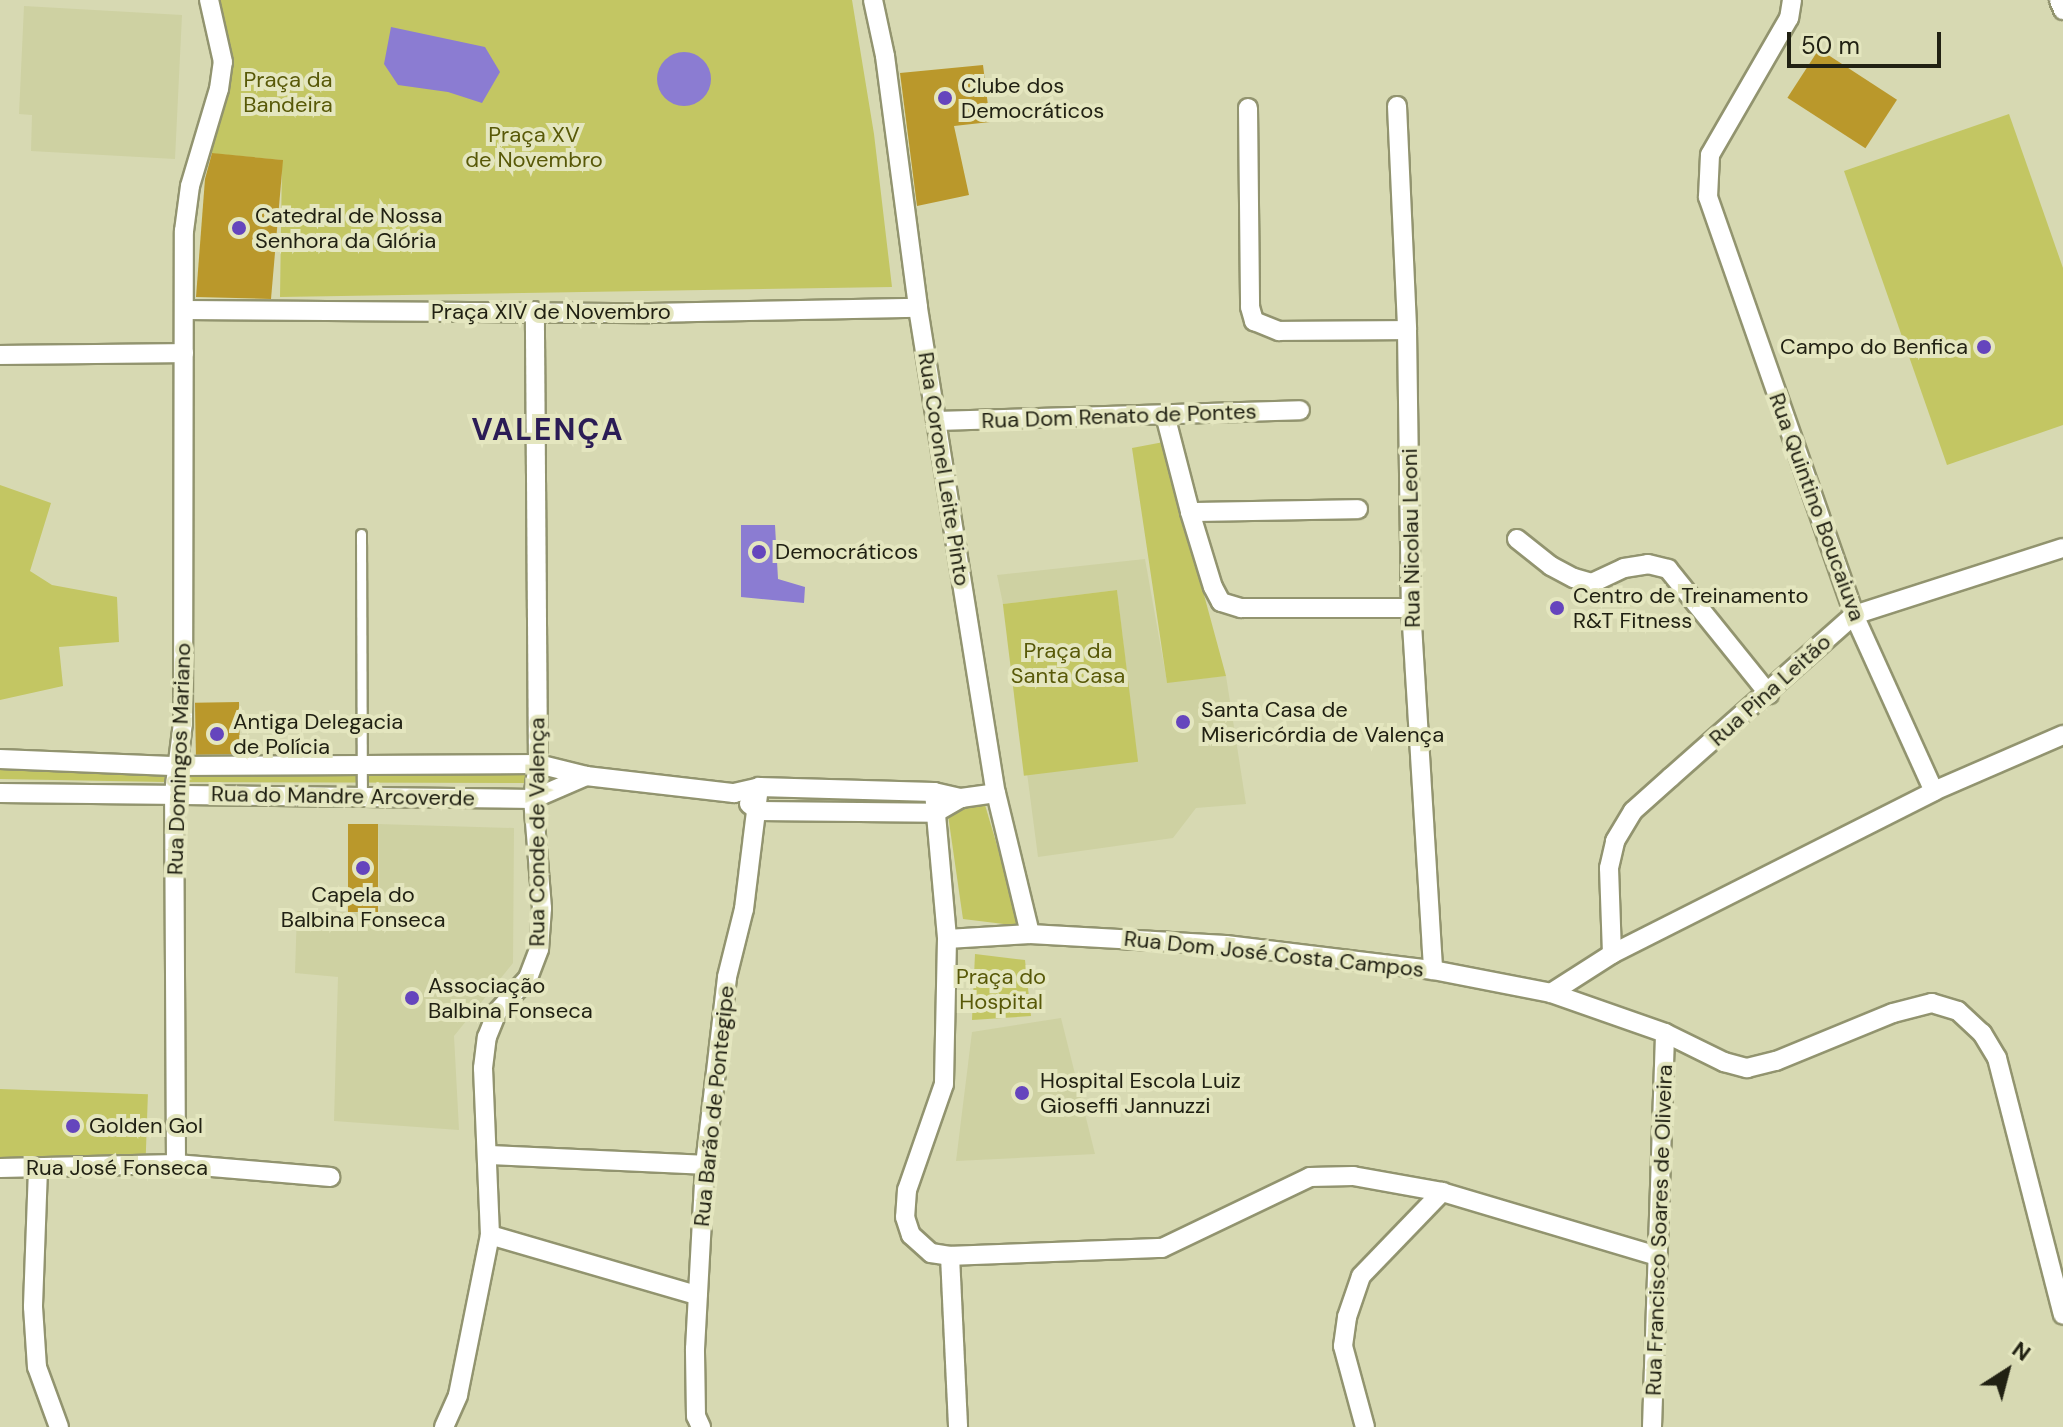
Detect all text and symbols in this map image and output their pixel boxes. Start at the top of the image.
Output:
scale bar [1791,16,1945,66]
text: 50 m [1801,30,1860,61]
park label: Praça da Bandeira [243,66,333,118]
place label: Clube dos Democráticos [961,72,1104,124]
marker: Clube dos Democráticos [936,89,954,107]
park label: Praça XV de Novembro [465,121,603,172]
place label: Catedral de Nossa Senhora da Glória [255,202,442,254]
marker: Catedral de Nossa Senhora da Glória [230,219,248,237]
street label: Praça XIV de Novembro [431,299,671,325]
place label: Campo do Benfica [1780,334,1968,360]
marker: Campo do Benfica [1975,338,1993,356]
street label: Rua Coronel Leite Pinto [912,350,976,588]
street label: Rua Quintino Boucaiuva [1763,389,1871,625]
street label: Rua Dom Renato de Pontes [981,398,1257,434]
district label: VALENÇA [471,412,625,448]
street label: Rua Nicolau Leoni [1396,448,1426,628]
place label: Democráticos [775,539,918,565]
marker: Democráticos [750,543,768,561]
place label: Centro de Treinamento R&T Fitness [1573,582,1809,634]
marker: Centro de Treinamento R&T Fitness [1548,599,1566,617]
street label: Rua Pina Leitão [1704,628,1836,752]
park label: Praça da Santa Casa [1011,637,1125,688]
street label: Rua Domingos Mariano [162,642,196,876]
place label: Santa Casa de Misericórdia de Valença [1201,696,1444,748]
place label: Antiga Delegacia de Polícia [233,708,403,760]
marker: Santa Casa de Misericórdia de Valença [1172,711,1194,733]
street label: Rua Conde de Valença [524,717,550,947]
marker: Antiga Delegacia de Polícia [208,725,226,743]
street label: Rua do Mandre Arcoverde [211,780,475,812]
marker: Capela do Balbina Fonseca [354,859,372,877]
place label: Capela do Balbina Fonseca [281,881,445,932]
street label: Rua Dom José Costa Campos [1123,925,1425,983]
park label: Praça do Hospital [956,963,1046,1014]
place label: Associação Balbina Fonseca [428,972,593,1024]
street label: Rua Barão de Pontegipe [688,984,740,1228]
marker: Associação Balbina Fonseca [403,989,421,1007]
street label: Rua Francisco Soares de Oliveira [1640,1064,1678,1396]
place label: Hospital Escola Luiz Gioseffi Jannuzzi [1040,1067,1241,1118]
marker: Hospital Escola Luiz Gioseffi Jannuzzi [1011,1082,1033,1104]
place label: Golden Gol [89,1113,203,1139]
marker: Golden Gol [64,1117,82,1135]
street label: Rua José Fonseca [26,1155,208,1181]
north arrow [1967,1331,2047,1411]
text: N [2006,1335,2036,1368]

